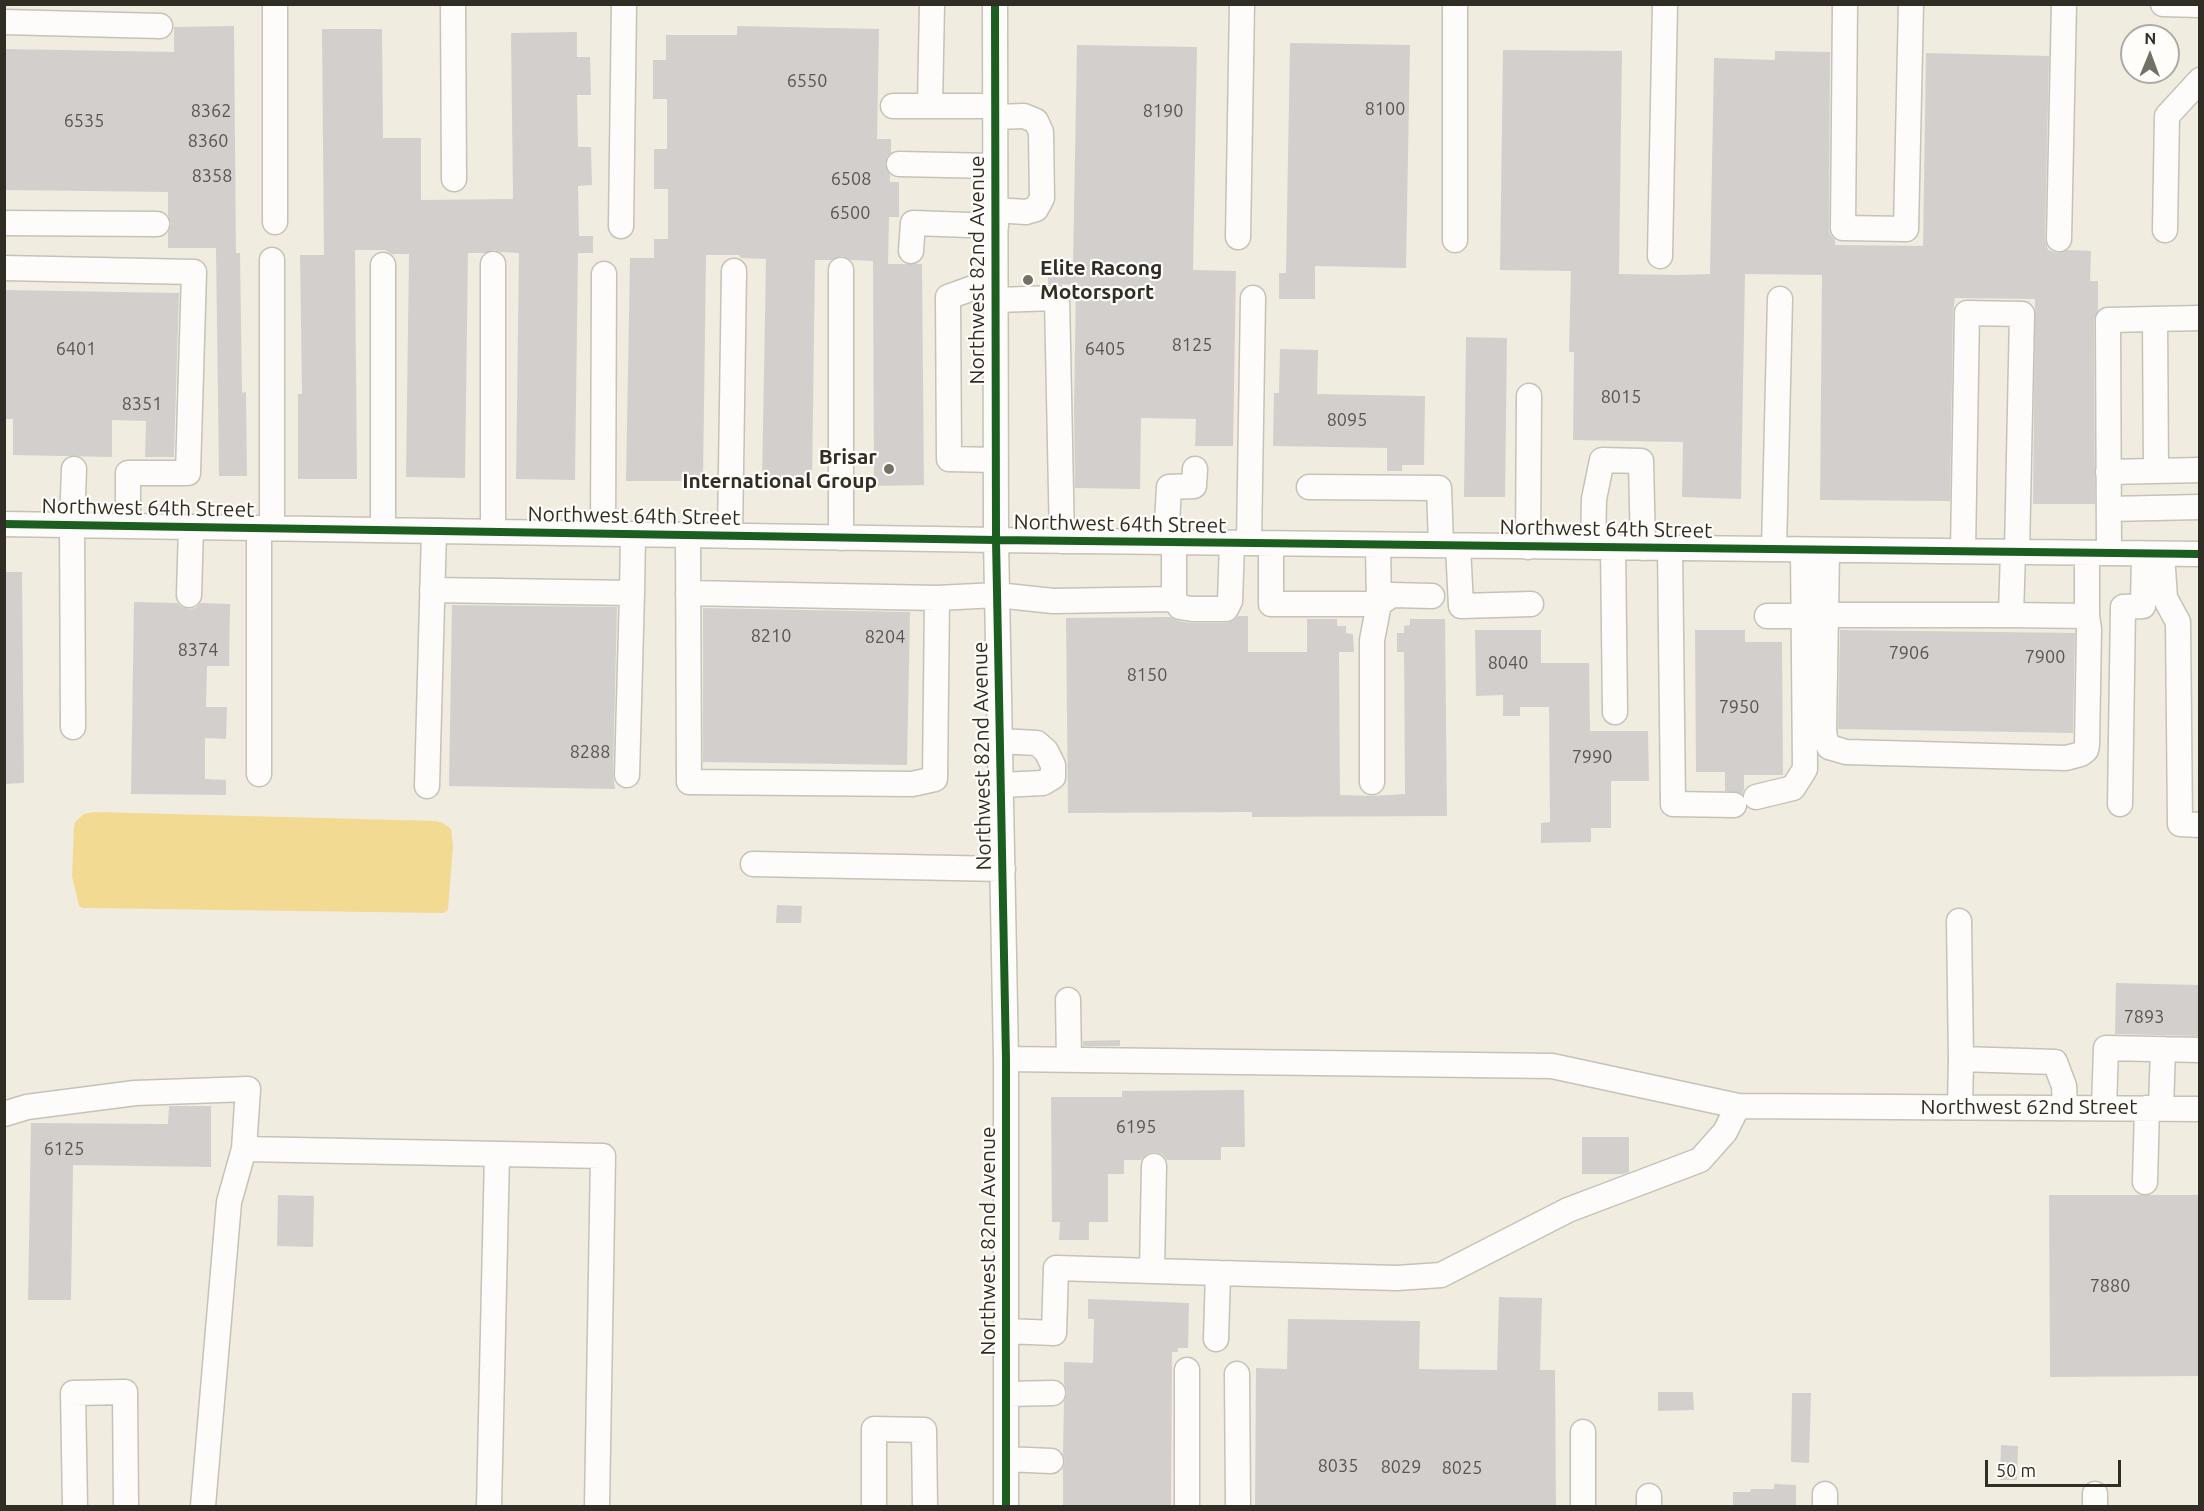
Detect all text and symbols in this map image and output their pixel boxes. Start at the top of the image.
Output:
north arrow [2120,24,2180,84]
text: N [2144,29,2156,47]
house number: 6550 [787,70,827,92]
house number: 8100 [1365,98,1405,120]
house number: 8362 [191,100,231,122]
house number: 8190 [1143,100,1183,122]
house number: 6535 [64,110,104,132]
house number: 8360 [188,130,228,152]
street label: Northwest 82nd Avenue [964,155,990,385]
house number: 8358 [192,165,232,187]
house number: 6508 [831,168,871,190]
house number: 6500 [830,202,870,224]
place label: Elite Racong Motorsport [1040,255,1162,305]
marker: Elite Racong Motorsport [1021,273,1035,287]
house number: 8125 [1172,334,1212,356]
house number: 6401 [56,338,96,360]
house number: 6405 [1085,338,1125,360]
house number: 8015 [1601,386,1641,408]
house number: 8351 [122,393,162,415]
house number: 8095 [1327,409,1367,431]
place label: Brisar International Group [682,444,877,494]
marker: Brisar International Group [882,462,896,476]
street label: Northwest 64th Street [41,494,255,522]
street label: Northwest 64th Street [527,502,741,530]
street label: Northwest 64th Street [1013,510,1227,538]
street label: Northwest 64th Street [1499,515,1713,543]
house number: 8210 [751,625,791,647]
house number: 8204 [865,626,905,648]
house number: 8374 [178,639,218,661]
street label: Northwest 82nd Avenue [967,641,997,871]
house number: 7906 [1889,642,1929,664]
house number: 7900 [2025,646,2065,668]
house number: 8040 [1488,652,1528,674]
house number: 8150 [1127,664,1167,686]
house number: 7950 [1719,696,1759,718]
house number: 8288 [570,741,610,763]
house number: 7990 [1572,746,1612,768]
house number: 7893 [2124,1006,2164,1028]
street label: Northwest 62nd Street [1921,1094,2137,1120]
house number: 6195 [1116,1116,1156,1138]
street label: Northwest 82nd Avenue [975,1126,1001,1356]
house number: 6125 [44,1138,84,1160]
house number: 7880 [2090,1275,2130,1297]
scale bar [1988,1448,2124,1486]
house number: 8035 [1318,1455,1358,1477]
house number: 8029 [1381,1456,1421,1478]
house number: 8025 [1442,1457,1482,1479]
text: 50 m [1996,1460,2036,1480]

